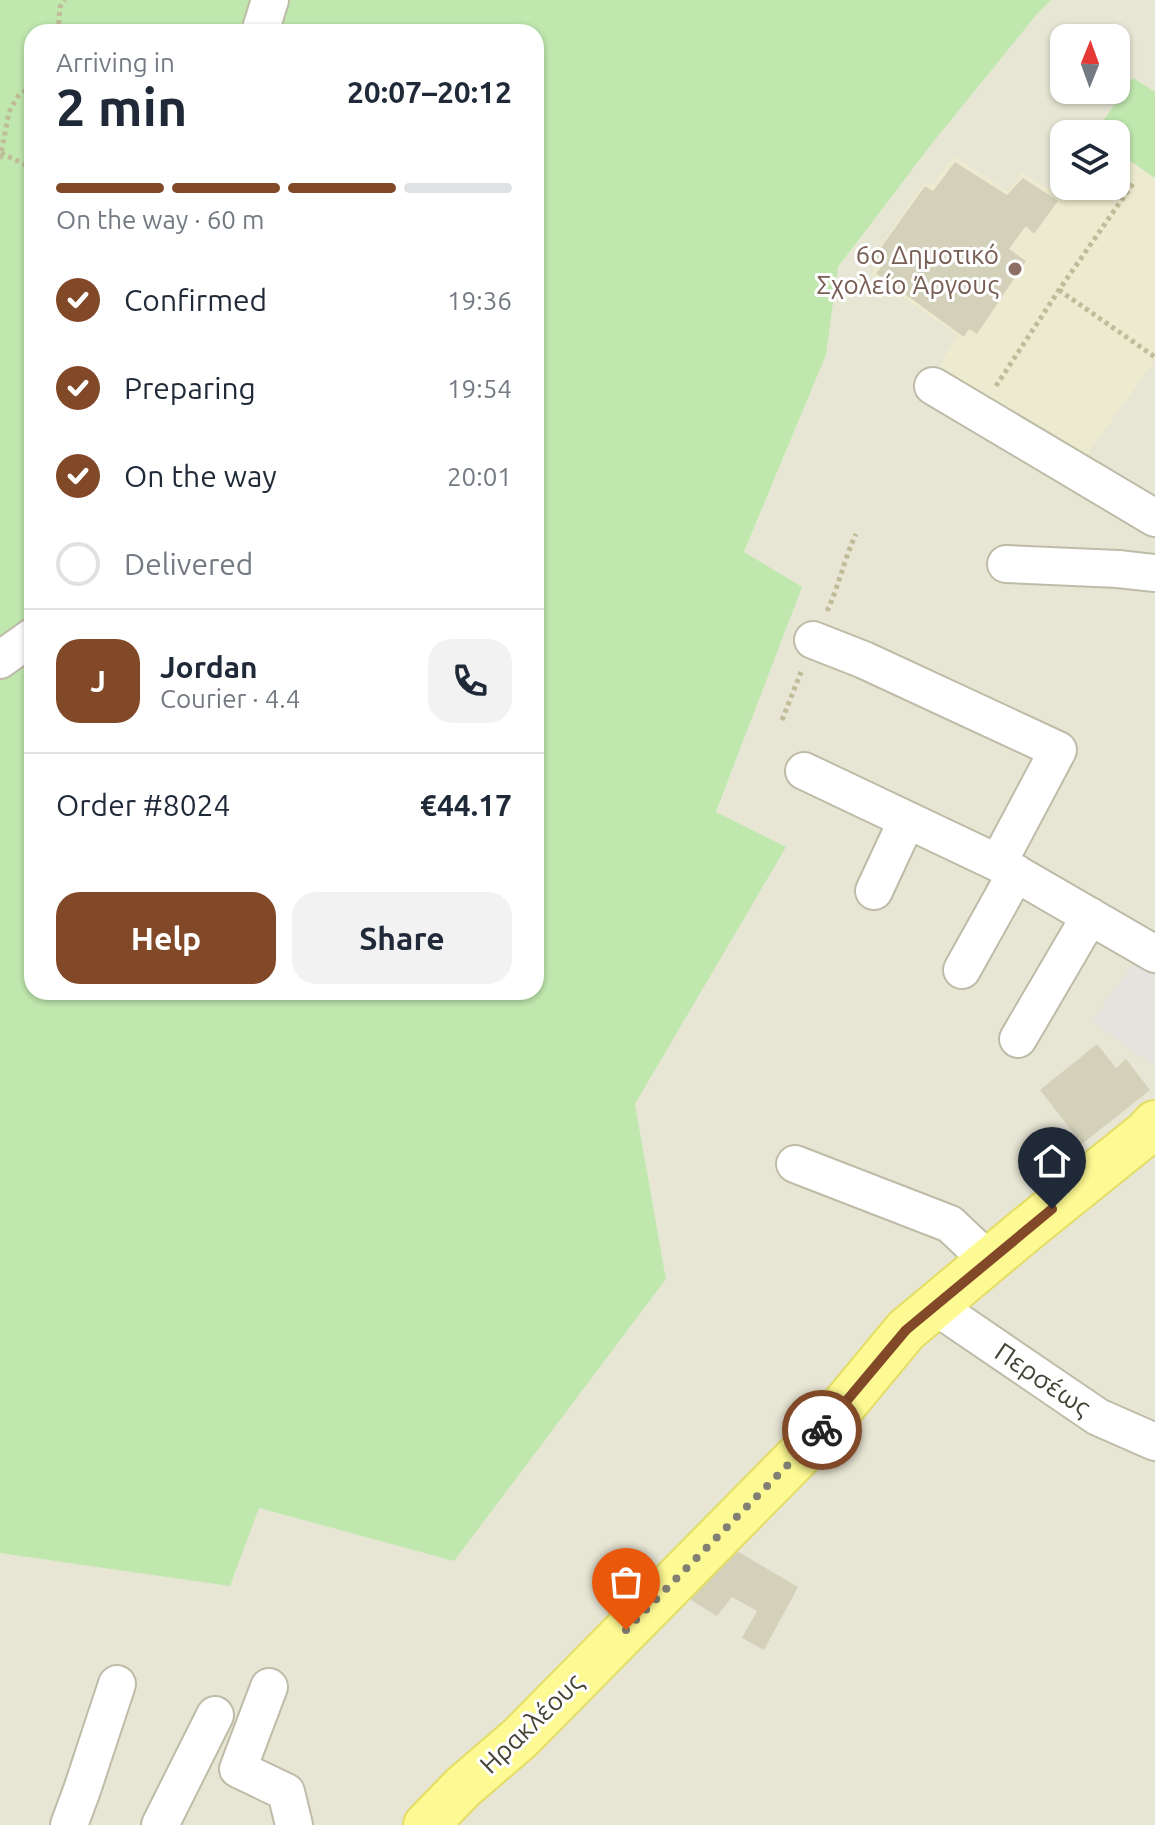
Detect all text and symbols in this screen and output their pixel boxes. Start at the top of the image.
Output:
north arrow [1050,24,1130,104]
map controls [1050,24,1130,200]
text: Arriving in [56,48,175,77]
text: 20:07–20:12 [347,75,512,109]
text: 2 min [56,78,187,136]
button: layers [1050,120,1130,200]
text: On the way · 60 m [56,205,264,234]
place label: 6ο Δημοτικό Σχολείο Άργους [816,240,999,300]
marker: 6ο Δημοτικό Σχολείο Άργους [1006,260,1024,278]
icon: check [56,278,100,322]
text: Confirmed [124,283,267,317]
text: 19:36 [447,286,512,315]
icon: check [56,366,100,410]
text: Preparing [124,371,256,405]
text: 19:54 [447,374,512,403]
icon: check [56,454,100,498]
text: On the way [124,459,277,493]
text: 20:01 [447,462,512,491]
text: Delivered [124,547,253,581]
button: phone [428,639,512,723]
text: Jordan [160,650,258,684]
text: J [90,664,106,698]
text: Courier · 4.4 [160,684,300,713]
text: Order #8024 [56,788,230,822]
text: €44.17 [420,788,512,822]
button: Help [56,892,276,984]
button: Share [292,892,512,984]
pin [1018,1127,1086,1209]
icon: home [1030,1139,1074,1183]
street label: Περσέως [989,1337,1096,1422]
courier [782,1390,862,1470]
icon: bike [800,1408,844,1452]
pin [592,1548,660,1630]
icon: bag [604,1560,648,1604]
street label: Ηρακλέους [474,1667,589,1780]

